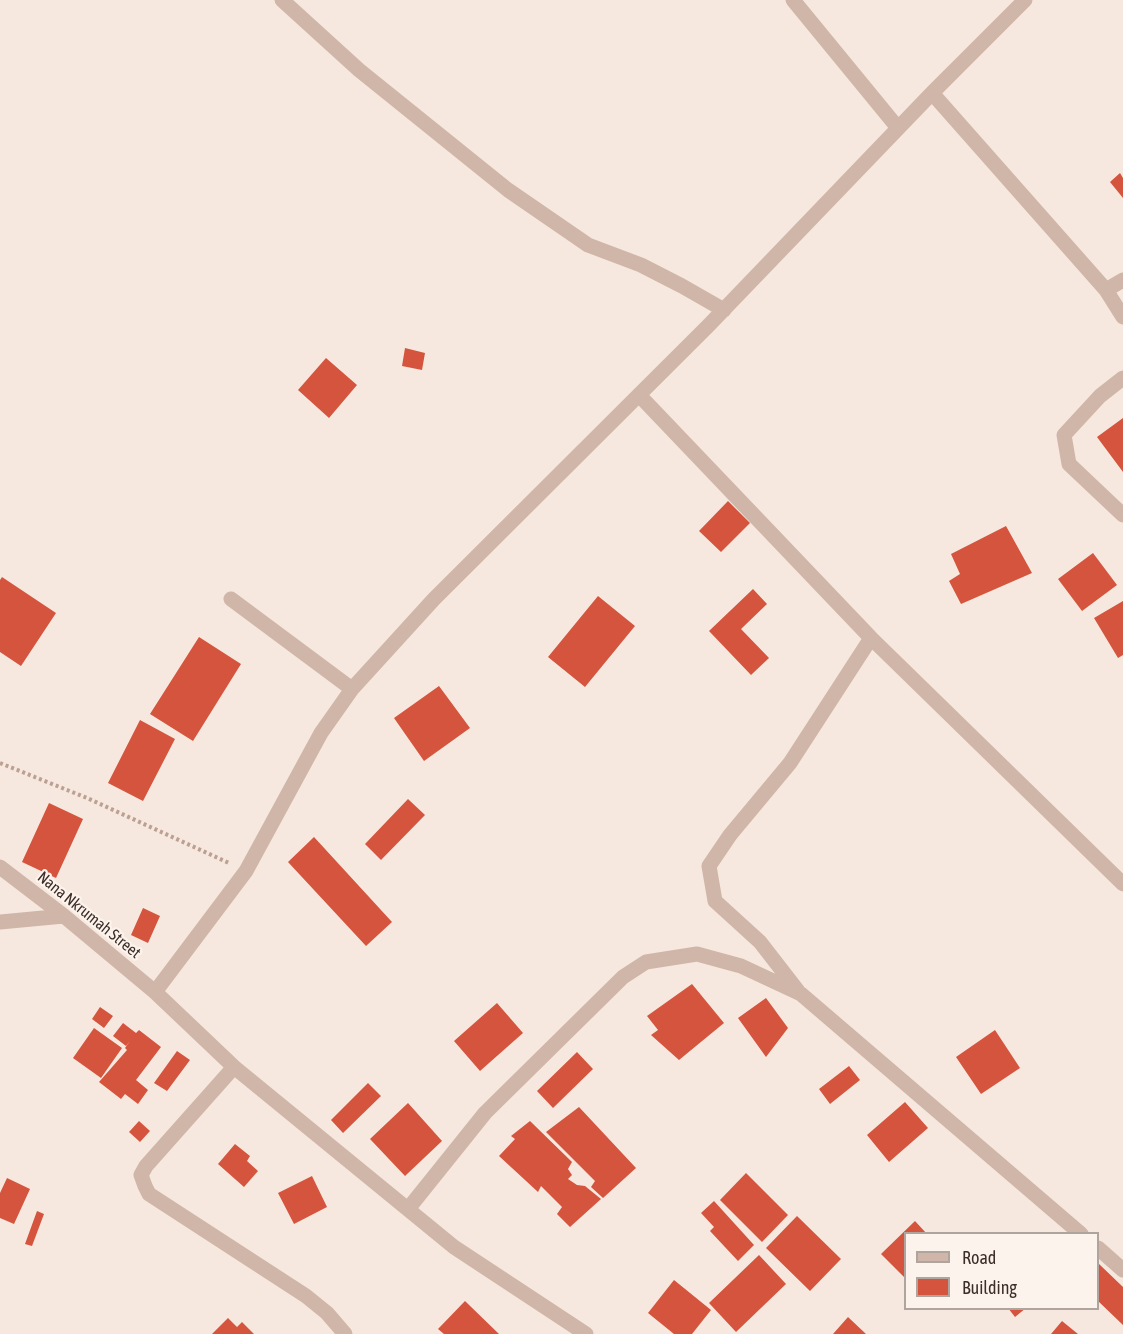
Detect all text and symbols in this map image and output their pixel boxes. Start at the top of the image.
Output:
street label: Nana Nkrumah Street [34,868,144,962]
legend [904,1232,1099,1310]
text: Road [962,1247,996,1268]
text: Building [962,1277,1017,1298]

